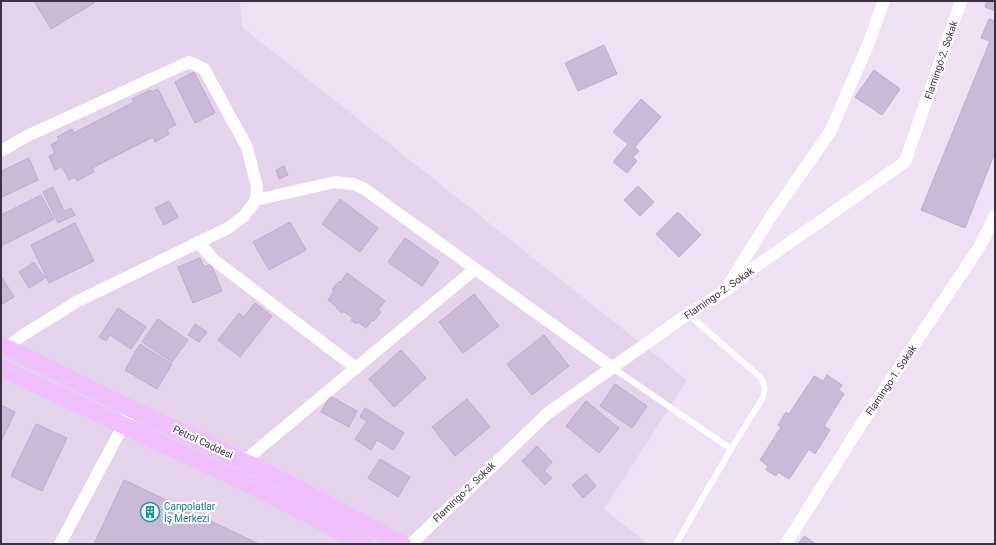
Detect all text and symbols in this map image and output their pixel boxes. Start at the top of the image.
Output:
street label: Flamingo-2. Sokak [922,18,960,101]
street label: Flamingo-2. Sokak [682,264,757,321]
street label: Flamingo-1. Sokak [863,342,919,417]
street label: Petrol Caddesi [171,423,235,461]
street label: Flamingo-2. Sokak [431,459,498,524]
building icon: Canpolatlar İş Merkezi [139,501,161,523]
place label: Canpolatlar İş Merkezi [164,501,216,524]

